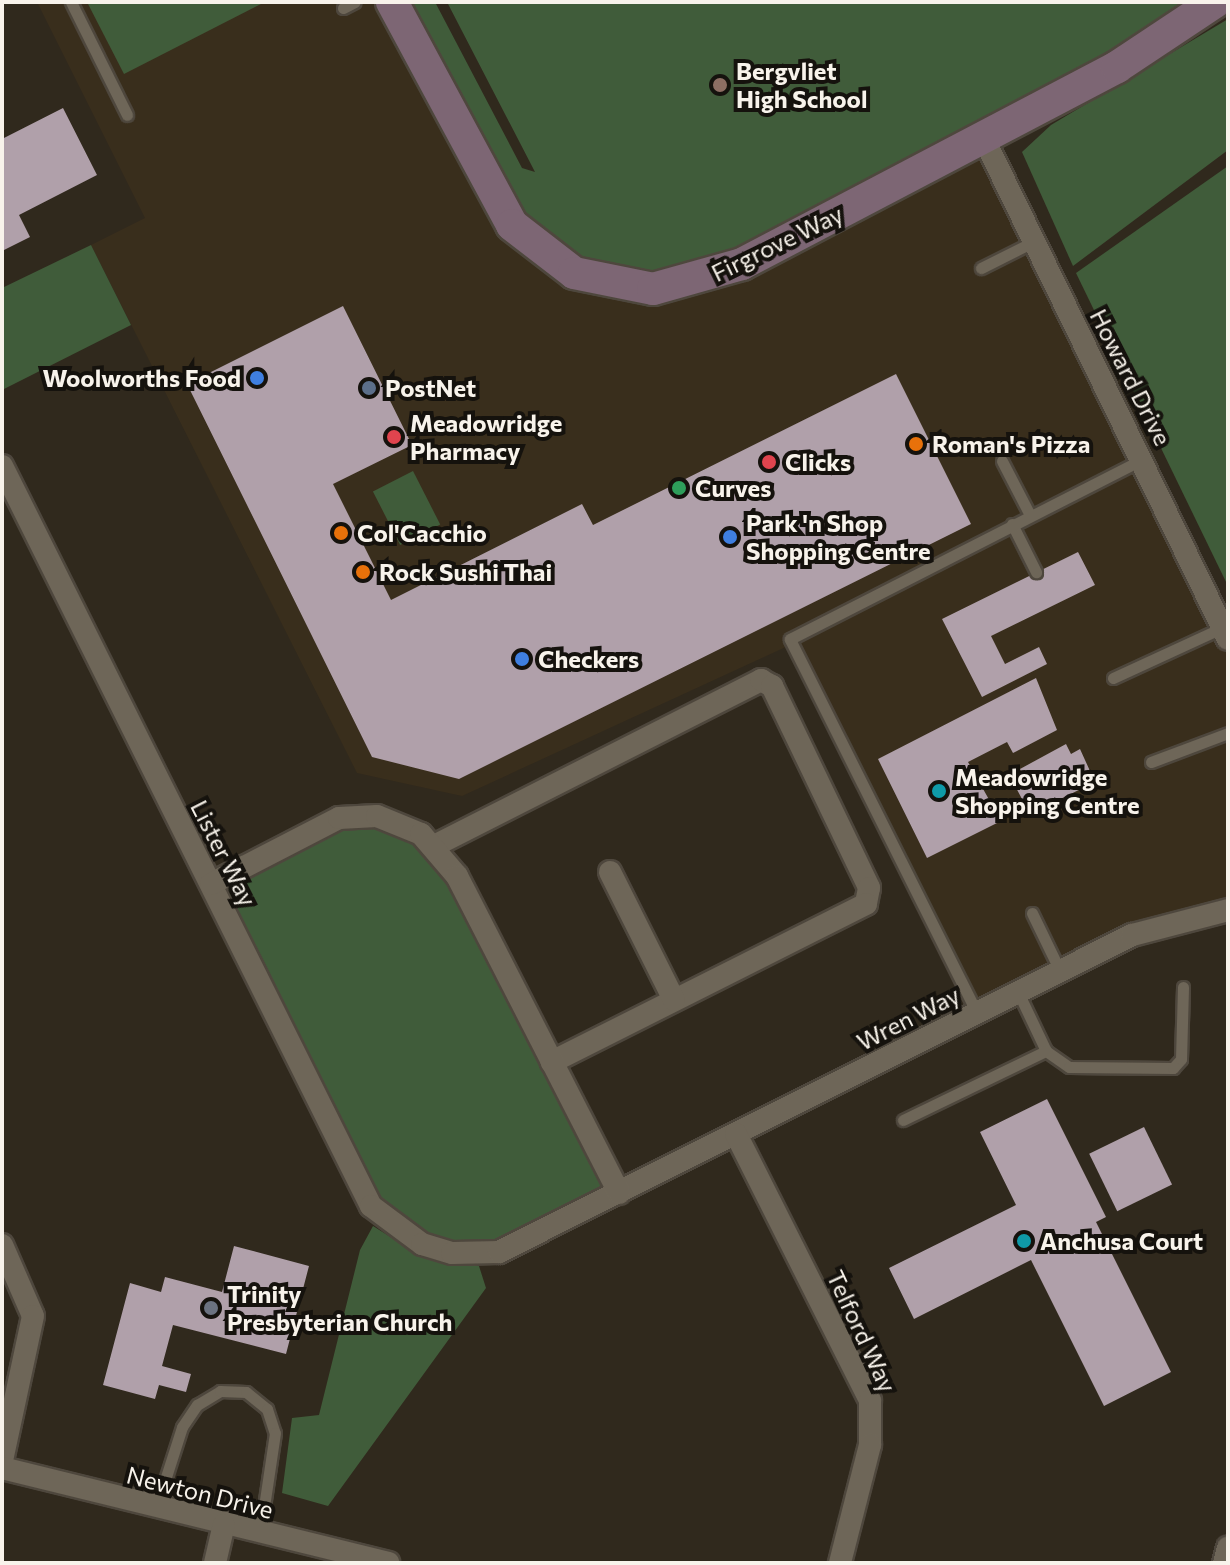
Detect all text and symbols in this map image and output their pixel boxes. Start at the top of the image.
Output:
place label: Bergvliet High School [736,57,867,113]
marker: Bergvliet High School [711,76,729,94]
street label: Firgrove Way [707,199,847,287]
street label: Howard Drive [1084,304,1178,450]
place label: Woolworths Food [43,364,241,392]
marker: Woolworths Food [248,369,266,387]
place label: PostNet [385,374,476,402]
marker: PostNet [360,379,378,397]
place label: Meadowridge Pharmacy [410,409,562,465]
marker: Meadowridge Pharmacy [385,428,403,446]
place label: Roman's Pizza [932,430,1090,458]
marker: Roman's Pizza [907,435,925,453]
place label: Clicks [785,448,851,476]
marker: Clicks [760,453,778,471]
place label: Curves [695,474,771,502]
marker: Curves [670,479,688,497]
place label: Park 'n Shop Shopping Centre [746,509,931,565]
place label: Col'Cacchio [357,519,487,547]
marker: Col'Cacchio [332,524,350,542]
marker: Park 'n Shop Shopping Centre [721,528,739,546]
place label: Rock Sushi Thai [379,558,552,586]
marker: Rock Sushi Thai [354,563,372,581]
place label: Checkers [538,645,639,673]
marker: Checkers [513,650,531,668]
place label: Meadowridge Shopping Centre [955,763,1140,819]
marker: Meadowridge Shopping Centre [930,782,948,800]
street label: Lister Way [185,795,263,911]
street label: Wren Way [852,980,964,1056]
place label: Anchusa Court [1040,1227,1203,1255]
marker: Anchusa Court [1015,1232,1033,1250]
street label: Telford Way [821,1266,903,1396]
place label: Trinity Presbyterian Church [227,1280,452,1336]
marker: Trinity Presbyterian Church [202,1299,220,1317]
street label: Newton Drive [124,1460,276,1524]

